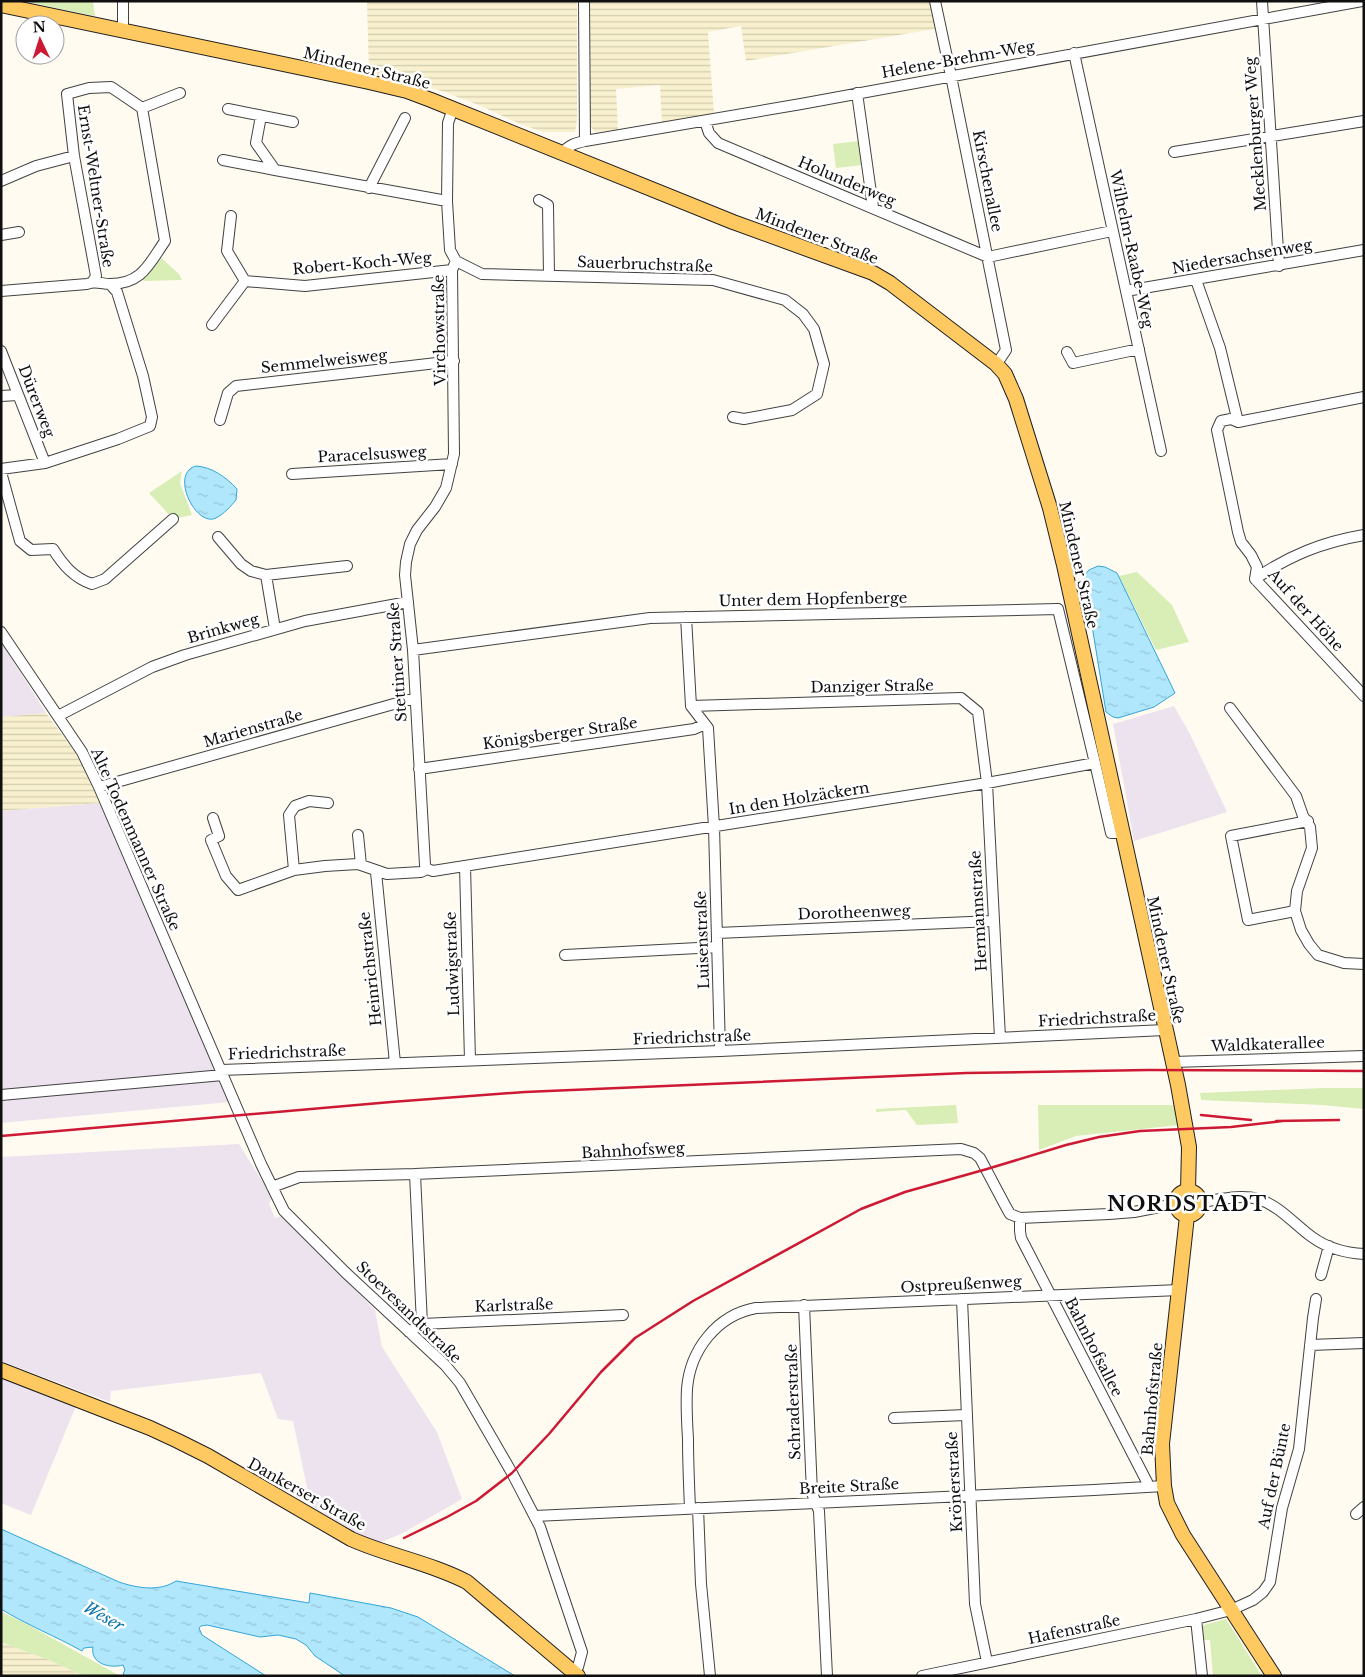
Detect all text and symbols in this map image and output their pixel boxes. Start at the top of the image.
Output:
north arrow [15,15,65,65]
text: N [32,18,46,36]
street label: Helene-Brehm-Weg [880,36,1037,82]
street label: Mindener Straße [302,43,432,93]
street label: Mecklenburger Weg [1240,55,1270,212]
street label: Ernst-Weltner-Straße [74,103,118,269]
street label: Kirschenallee [969,128,1007,234]
street label: Holunderweg [795,152,900,211]
street label: Wilhelm-Raabe-Weg [1106,167,1158,331]
street label: Mindener Straße [753,204,881,268]
street label: Niedersachsenweg [1170,234,1315,278]
street label: Robert-Koch-Weg [292,247,433,279]
street label: Sauerbruchstraße [577,252,713,276]
street label: Virchowstraße [429,274,449,387]
street label: Semmelweisweg [260,345,389,377]
street label: Dürerweg [14,362,60,441]
street label: Paracelsusweg [317,442,428,466]
street label: Mindener Straße [1055,499,1103,631]
street label: Auf der Höhe [1264,564,1348,655]
street label: Unter dem Hopfenberge [718,588,908,610]
street label: Stettiner Straße [383,602,411,722]
street label: Brinkweg [185,608,262,647]
street label: Danziger Straße [810,675,934,697]
street label: Marienstraße [201,705,305,751]
street label: Königsberger Straße [481,713,639,753]
street label: Alte Todenmanner Straße [87,744,185,933]
street label: In den Holzäckern [727,778,871,818]
street label: Hermannstraße [965,850,991,972]
street label: Luisenstraße [691,890,713,990]
street label: Mindener Straße [1143,894,1189,1026]
street label: Dorotheenweg [797,900,912,923]
street label: Heinrichstraße [355,911,385,1027]
street label: Ludwigstraße [441,911,463,1017]
street label: Friedrichstraße [1037,1005,1157,1031]
street label: Friedrichstraße [633,1025,751,1049]
street label: Waldkaterallee [1210,1033,1325,1056]
street label: Friedrichstraße [228,1040,346,1064]
street label: Bahnhofsweg [581,1138,686,1162]
district label: NORDSTADT [1107,1192,1267,1216]
street label: Stoevesandtstraße [352,1257,466,1367]
street label: Ostpreußenweg [900,1271,1023,1297]
street label: Karlstraße [474,1294,554,1316]
street label: Bahnhofsallee [1061,1294,1127,1400]
street label: Bahnhofstraße [1138,1342,1166,1456]
street label: Schraderstraße [781,1344,805,1460]
street label: Auf der Bünte [1253,1421,1294,1532]
street label: Krönerstraße [942,1431,966,1533]
street label: Dankerser Straße [245,1454,369,1534]
street label: Breite Straße [798,1474,900,1498]
water label: Weser [80,1597,128,1636]
street label: Hafenstraße [1026,1610,1122,1648]

